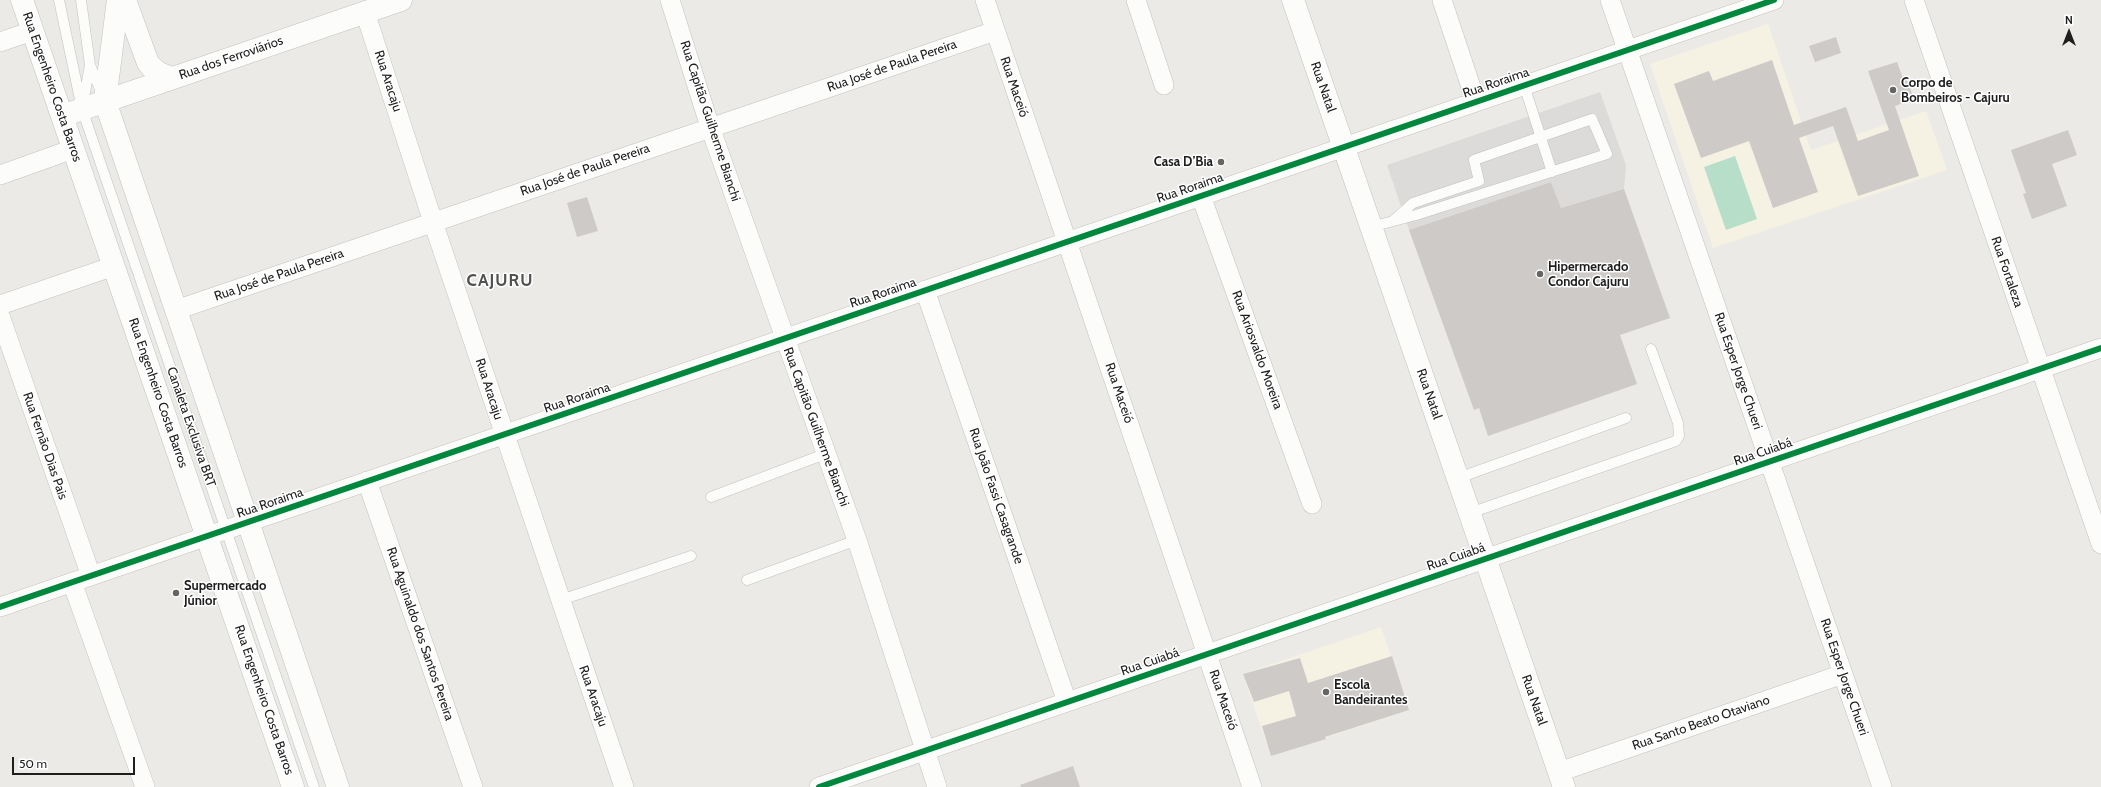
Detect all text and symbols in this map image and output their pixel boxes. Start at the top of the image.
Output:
street label: Rua Engenheiro Costa Barros [19,10,85,164]
north arrow [2049,12,2089,52]
text: N [2065,13,2073,27]
street label: Rua dos Ferroviários [177,33,285,83]
street label: Rua José de Paula Pereira [825,37,959,95]
street label: Rua Capitão Guilherme Bianchi [677,39,743,203]
street label: Rua Aracaju [371,48,405,114]
street label: Rua Maceió [996,55,1032,119]
street label: Rua Natal [1307,60,1339,114]
street label: Rua Roraima [1461,64,1531,102]
place label: Corpo de Bombeiros - Cajuru [1901,75,2010,106]
marker: Corpo de Bombeiros - Cajuru [1888,85,1898,95]
street label: Rua José de Paula Pereira [518,141,652,199]
place label: Casa D’Bia [1154,154,1213,170]
marker: Casa D’Bia [1216,157,1226,167]
street label: Rua Roraima [1155,169,1225,207]
street label: Rua Fortaleza [1988,235,2026,309]
street label: Rua José de Paula Pereira [212,246,346,304]
place label: Hipermercado Condor Cajuru [1548,259,1629,290]
marker: Hipermercado Condor Cajuru [1535,269,1545,279]
district label: CAJURU [467,271,533,291]
street label: Rua Roraima [848,274,918,312]
street label: Rua Ariosvaldo Moreira [1228,289,1286,411]
street label: Rua Esper Jorge Chueri [1711,310,1765,432]
street label: Rua Engenheiro Costa Barros [125,316,191,470]
street label: Rua Capitão Guilherme Bianchi [780,345,852,509]
street label: Rua Aracaju [472,356,506,422]
street label: Rua Maceió [1101,361,1137,425]
street label: Canaleta Exclusiva BRT [163,365,219,489]
street label: Rua Natal [1413,367,1445,421]
street label: Rua Roraima [542,379,612,417]
street label: Rua Fernão Dias Pais [19,390,71,502]
street label: Rua João Fassi Casagrande [965,426,1027,566]
street label: Rua Cuiabá [1732,435,1794,469]
street label: Rua Roraima [235,484,305,522]
street label: Rua Cuiabá [1425,540,1487,574]
street label: Rua Aguinaldo dos Santos Pereira [383,545,457,723]
place label: Supermercado Júnior [184,578,266,609]
marker: Supermercado Júnior [171,588,181,598]
street label: Rua Esper Jorge Chueri [1817,616,1871,738]
street label: Rua Engenheiro Costa Barros [231,623,297,777]
street label: Rua Cuiabá [1119,645,1181,679]
street label: Rua Aracaju [575,663,611,729]
street label: Rua Maceió [1205,668,1241,732]
street label: Rua Natal [1518,673,1550,727]
place label: Escola Bandeirantes [1334,677,1407,708]
marker: Escola Bandeirantes [1321,687,1331,697]
street label: Rua Santo Beato Otaviano [1630,692,1772,754]
scale bar [14,749,137,775]
text: 50 m [19,756,47,771]

